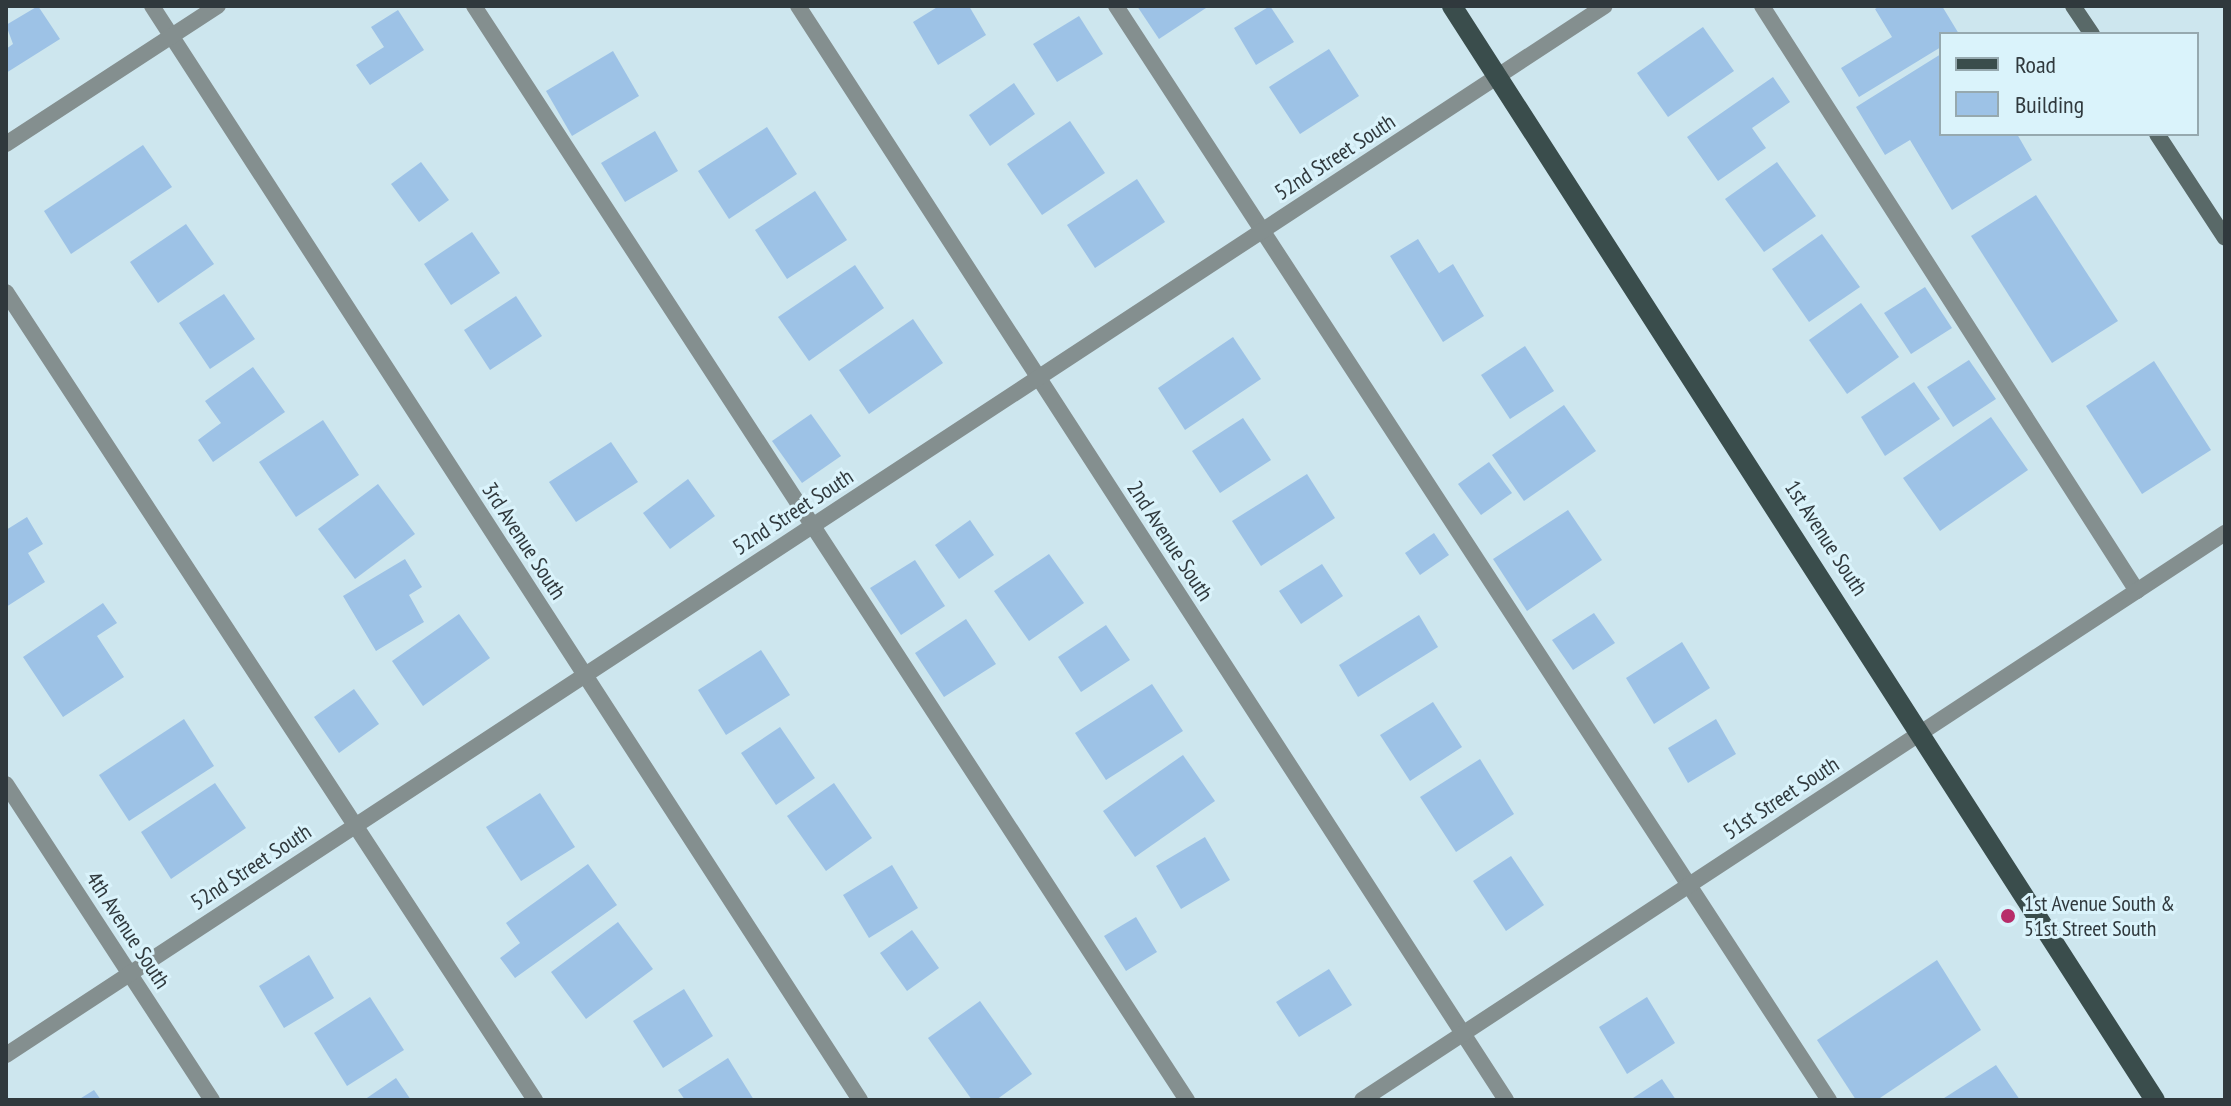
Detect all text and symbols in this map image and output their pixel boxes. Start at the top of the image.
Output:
legend [1939,32,2199,136]
text: Road [2015,49,2056,80]
text: Building [2015,89,2084,120]
street label: 52nd Street South [1270,108,1400,206]
street label: 52nd Street South [728,463,858,561]
street label: 1st Avenue South [1779,475,1873,601]
street label: 2nd Avenue South [1121,476,1219,606]
street label: 3rd Avenue South [476,477,572,605]
street label: 51st Street South [1718,751,1844,845]
street label: 52nd Street South [186,818,316,916]
street label: 4th Avenue South [80,866,176,994]
place label: 1st Avenue South & 51st Street South [2024,890,2176,942]
marker: 1st Avenue South & 51st Street South [1999,907,2017,925]

